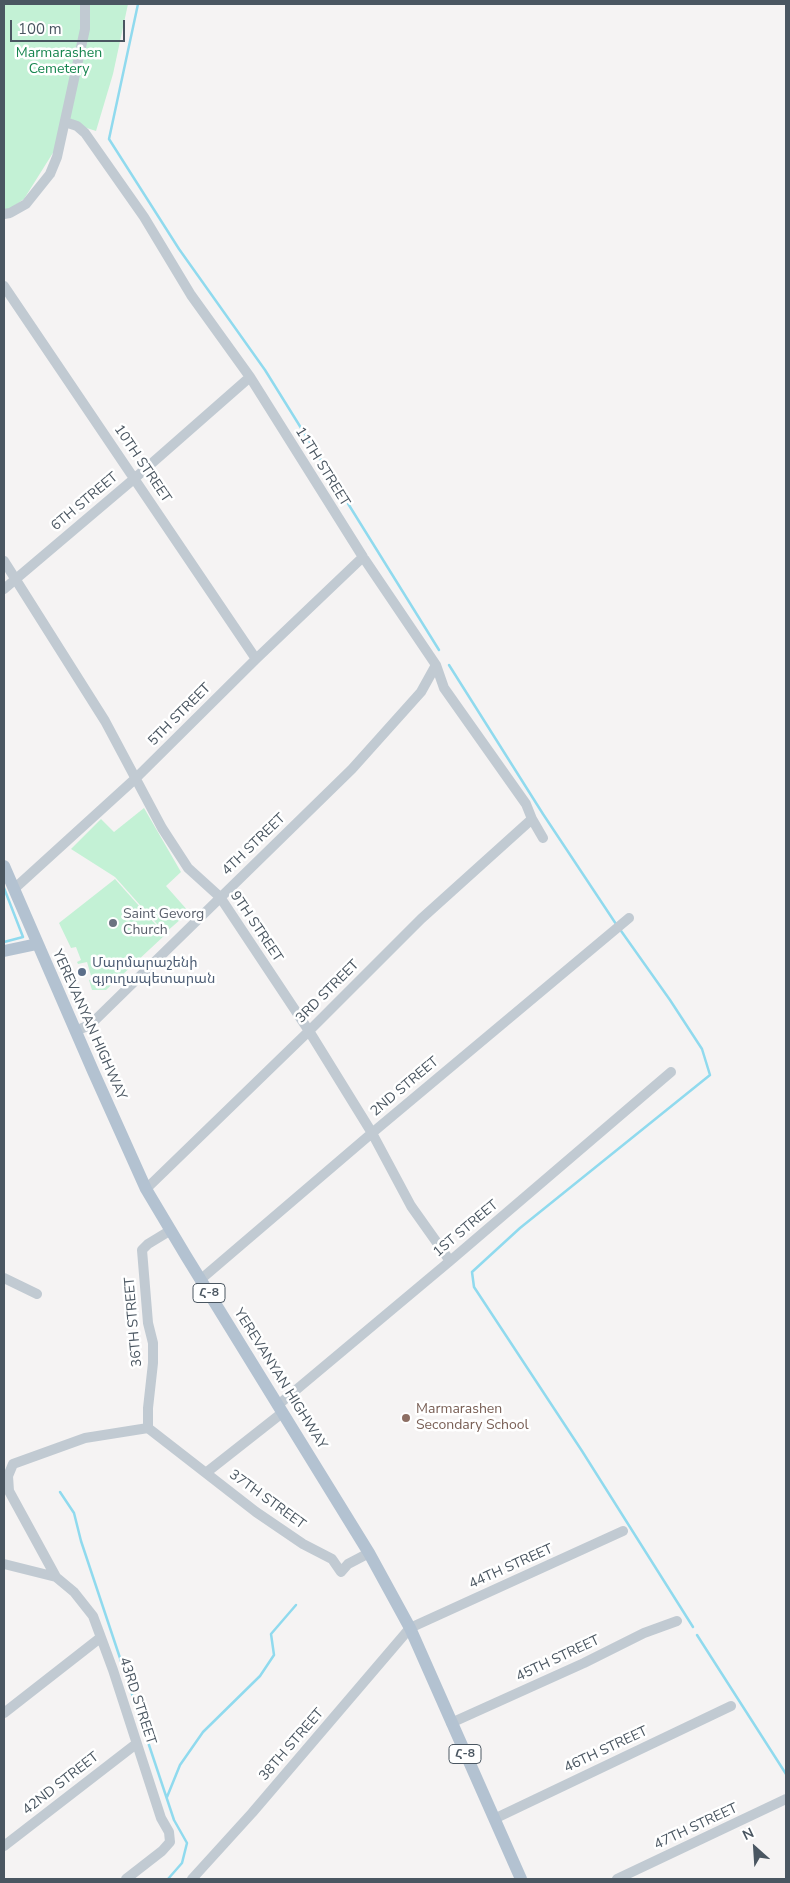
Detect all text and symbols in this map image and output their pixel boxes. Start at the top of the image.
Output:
scale bar [12,10,128,42]
text: 100 m [18,19,62,39]
park label: Marmarashen Cemetery [16,46,102,78]
street label: 10TH STREET [110,422,174,506]
street label: 11TH STREET [291,424,353,510]
street label: 6TH STREET [48,469,122,535]
street label: 5TH STREET [145,680,215,750]
street label: 4TH STREET [219,811,289,879]
street label: 9TH STREET [226,888,286,966]
place label: Saint Gevorg Church [123,907,204,940]
marker: Saint Gevorg Church [107,917,119,929]
street label: YEREVANYAN HIGHWAY [48,947,130,1103]
place label: Մարմարաշենի գյուղապետարան [92,956,215,989]
street label: 3RD STREET [293,957,363,1027]
marker: Մարմարաշենի գյուղապետարան [76,966,88,978]
street label: 2ND STREET [368,1054,442,1120]
street label: 1ST STREET [430,1197,502,1261]
street label: 36TH STREET [122,1276,146,1368]
road number: Հ-8 [193,1284,225,1302]
street label: YEREVANYAN HIGHWAY [230,1306,330,1452]
place label: Marmarashen Secondary School [416,1402,529,1434]
marker: Marmarashen Secondary School [400,1412,412,1424]
street label: 37TH STREET [226,1467,308,1533]
street label: 44TH STREET [466,1541,556,1593]
street label: 45TH STREET [514,1632,602,1686]
street label: 43RD STREET [115,1655,159,1747]
street label: 38TH STREET [256,1705,328,1785]
street label: 46TH STREET [562,1723,650,1777]
road number: Հ-8 [449,1745,481,1764]
street label: 42ND STREET [20,1749,102,1819]
street label: 47TH STREET [652,1800,740,1854]
north arrow [730,1823,780,1873]
text: N [739,1823,757,1845]

